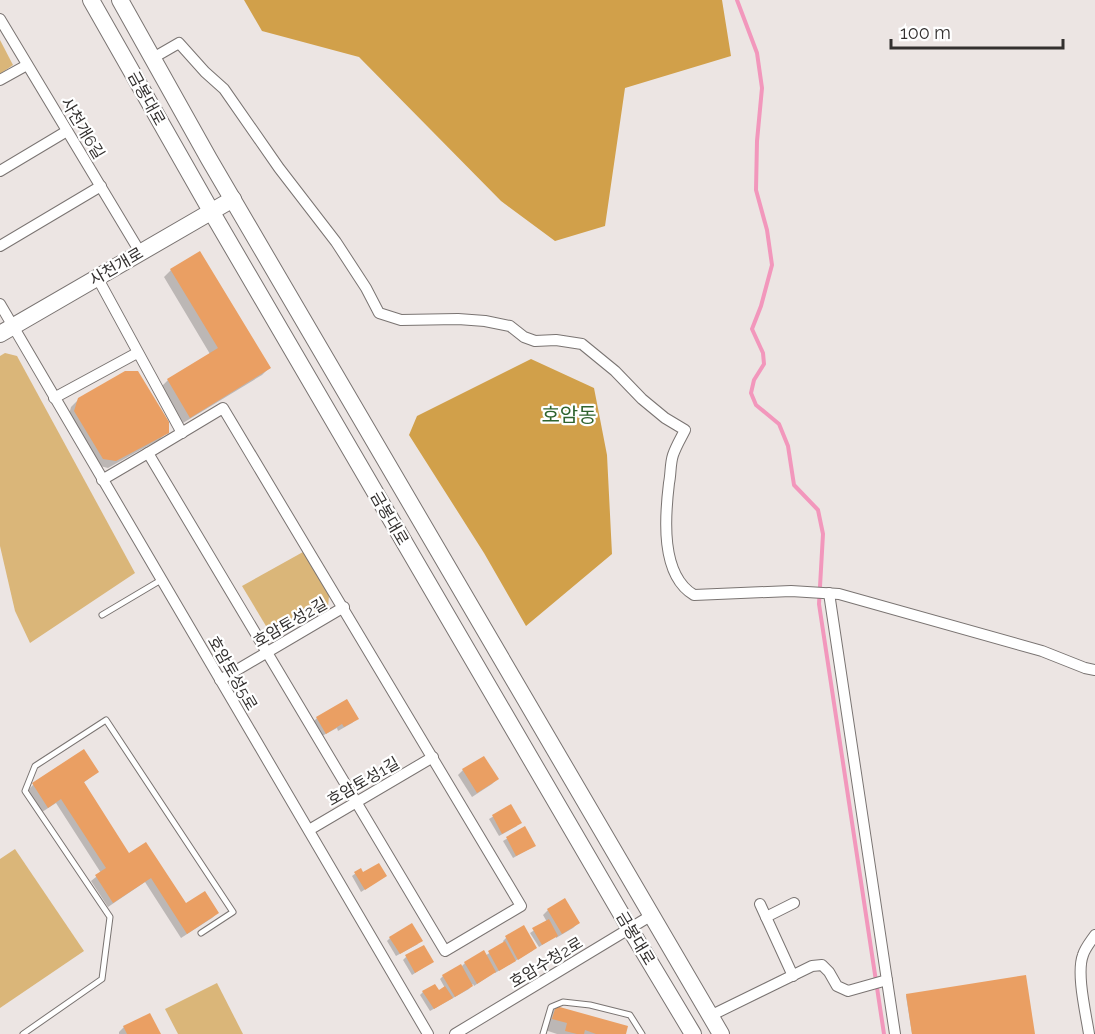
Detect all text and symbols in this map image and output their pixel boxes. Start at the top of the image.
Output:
scale bar [891,12,1064,50]
text: 100 m [900,22,951,43]
street label: 금봉대로 [124,68,169,129]
street label: 사천개6길 [57,94,108,163]
street label: 사천개로 [86,243,147,289]
district label: 호암동 [541,403,597,427]
street label: 금봉대로 [367,488,413,549]
street label: 호암토성2길 [250,594,330,651]
street label: 호암토성5로 [204,633,262,714]
street label: 호암토성1길 [324,753,403,810]
street label: 금봉대로 [612,908,659,969]
street label: 호암수청2로 [506,933,587,992]

